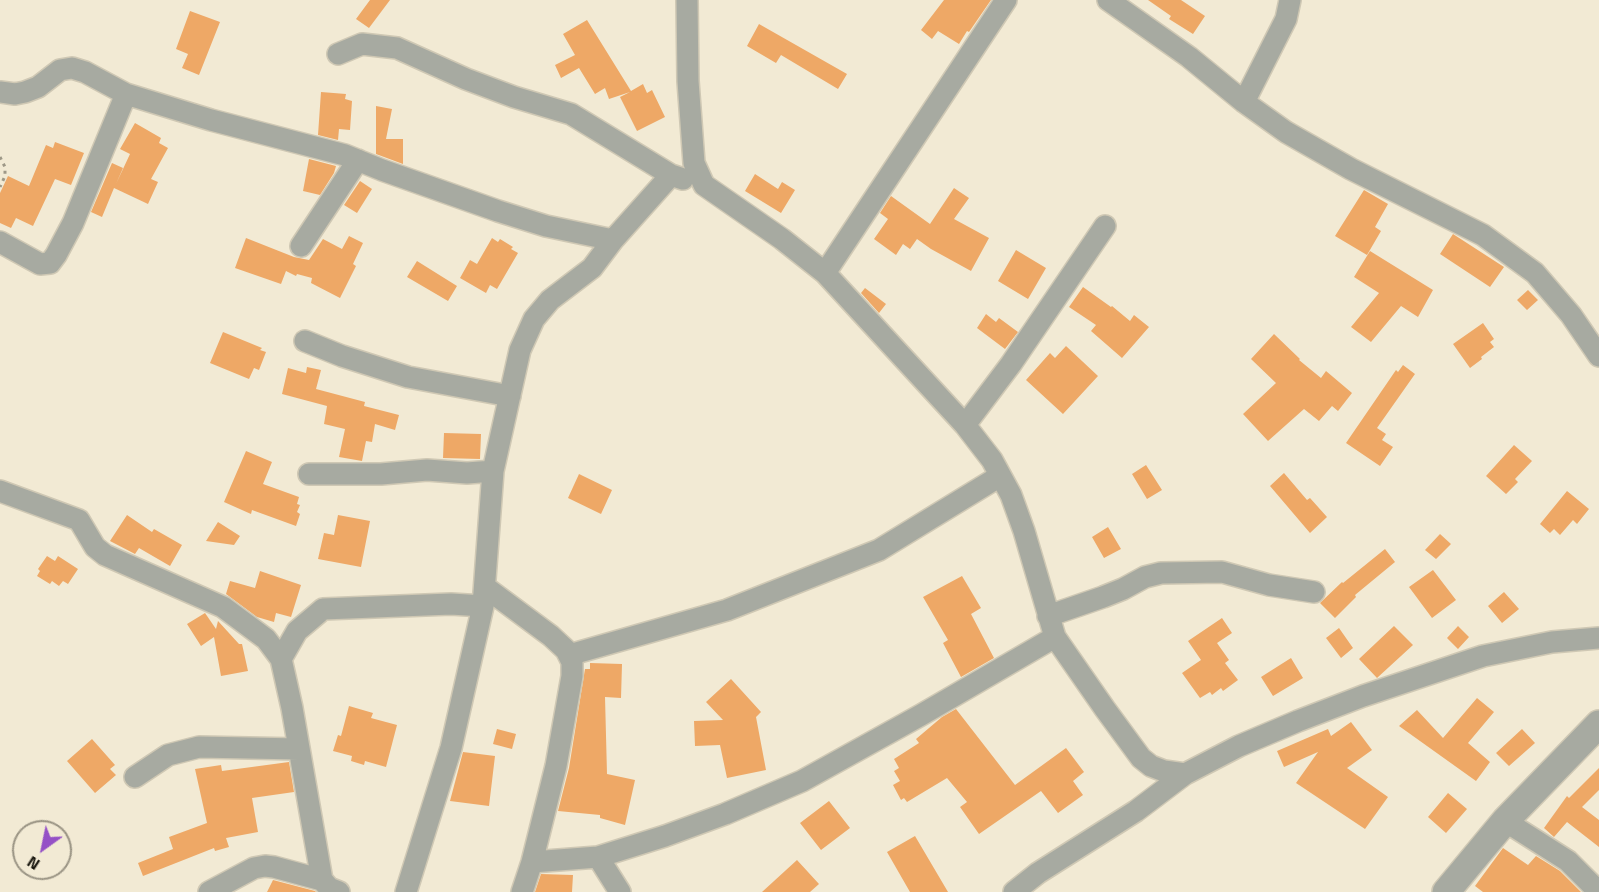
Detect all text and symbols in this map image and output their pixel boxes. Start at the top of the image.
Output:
north arrow [12,820,72,880]
text: N [22,850,44,877]

